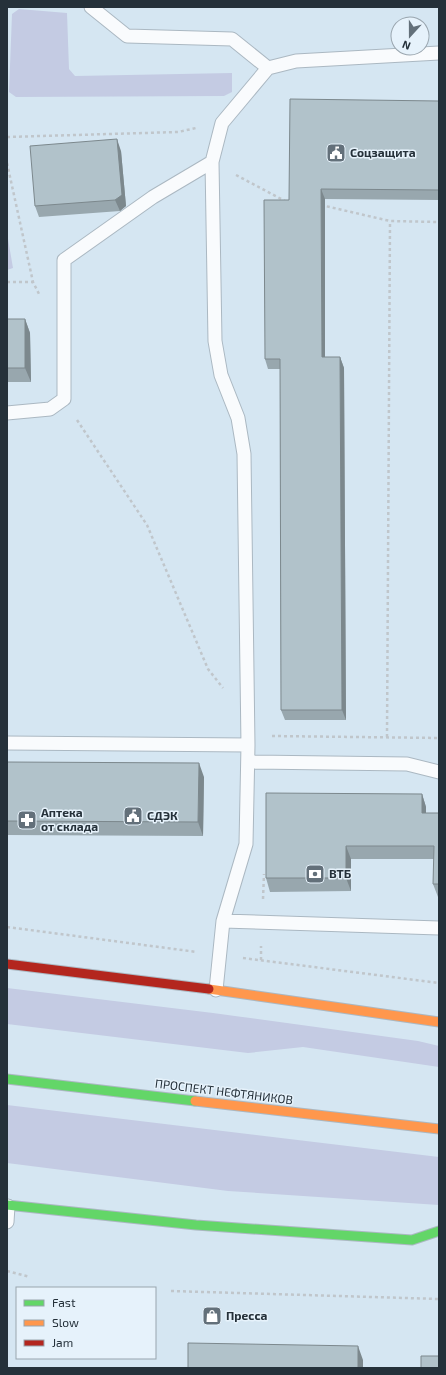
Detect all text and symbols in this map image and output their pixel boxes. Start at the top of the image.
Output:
north arrow [390,16,430,56]
text: N [400,38,412,53]
public building icon: Соцзащита [325,142,347,164]
place label: Соцзащита [350,145,416,159]
place label: Аптека от склада [41,805,98,833]
public building icon: СДЭК [122,805,144,827]
place label: СДЭК [147,808,178,822]
pharmacy icon: Аптека от склада [16,809,38,831]
bank icon: ВТБ [304,863,326,885]
place label: ВТБ [329,866,352,880]
street label: ПРОСПЕКТ НЕФТЯНИКОВ [154,1076,294,1106]
legend [16,1287,156,1359]
text: Fast [52,1295,76,1309]
shop icon: Пресса [201,1305,223,1327]
place label: Пресса [226,1308,268,1322]
text: Slow [52,1315,79,1329]
text: Jam [52,1335,73,1349]

